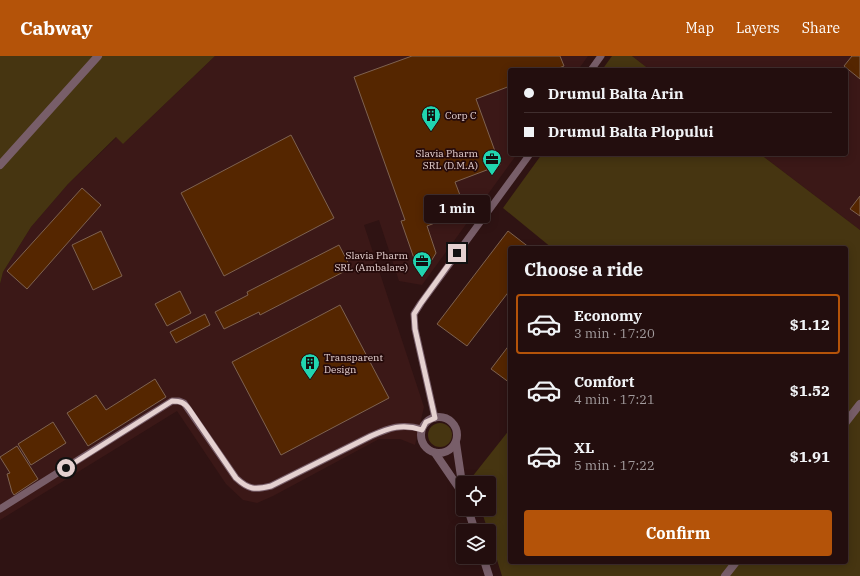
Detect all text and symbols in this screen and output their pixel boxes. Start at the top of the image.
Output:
text: Cabway [20,16,93,40]
text: Map [686,19,714,37]
text: Layers [736,19,780,37]
text: Share [802,19,840,37]
text: Drumul Balta Arin [548,84,684,103]
building icon: Corp C [420,104,442,132]
place label: Corp C [445,109,476,122]
text: Drumul Balta Plopului [548,122,714,141]
place label: Slavia Pharm SRL (D.M.A) [416,147,478,172]
office icon: Slavia Pharm SRL (D.M.A) [481,148,503,176]
callout: 1 min [424,195,490,223]
text: 1 min [439,200,475,217]
route end [448,244,466,262]
place label: Slavia Pharm SRL (Ambalare) [334,249,408,274]
office icon: Slavia Pharm SRL (Ambalare) [411,250,433,278]
text: Choose a ride [524,258,643,281]
icon: car [526,306,562,342]
text: Economy [574,306,642,325]
text: $1.12 [790,315,830,334]
text: 3 min · 17:20 [574,325,655,342]
place label: Transparent Design [324,351,383,376]
building icon: Transparent Design [299,352,321,380]
icon: car [526,372,562,408]
text: Comfort [574,372,634,391]
text: $1.52 [790,381,830,400]
text: 4 min · 17:21 [574,391,655,408]
icon: car [526,438,562,474]
text: XL [574,438,594,457]
text: $1.91 [790,447,830,466]
text: 5 min · 17:22 [574,457,655,474]
route start [57,459,75,477]
map controls [456,476,496,564]
button: locate [456,476,496,516]
button: Confirm [524,510,832,556]
button: layers [456,524,496,564]

